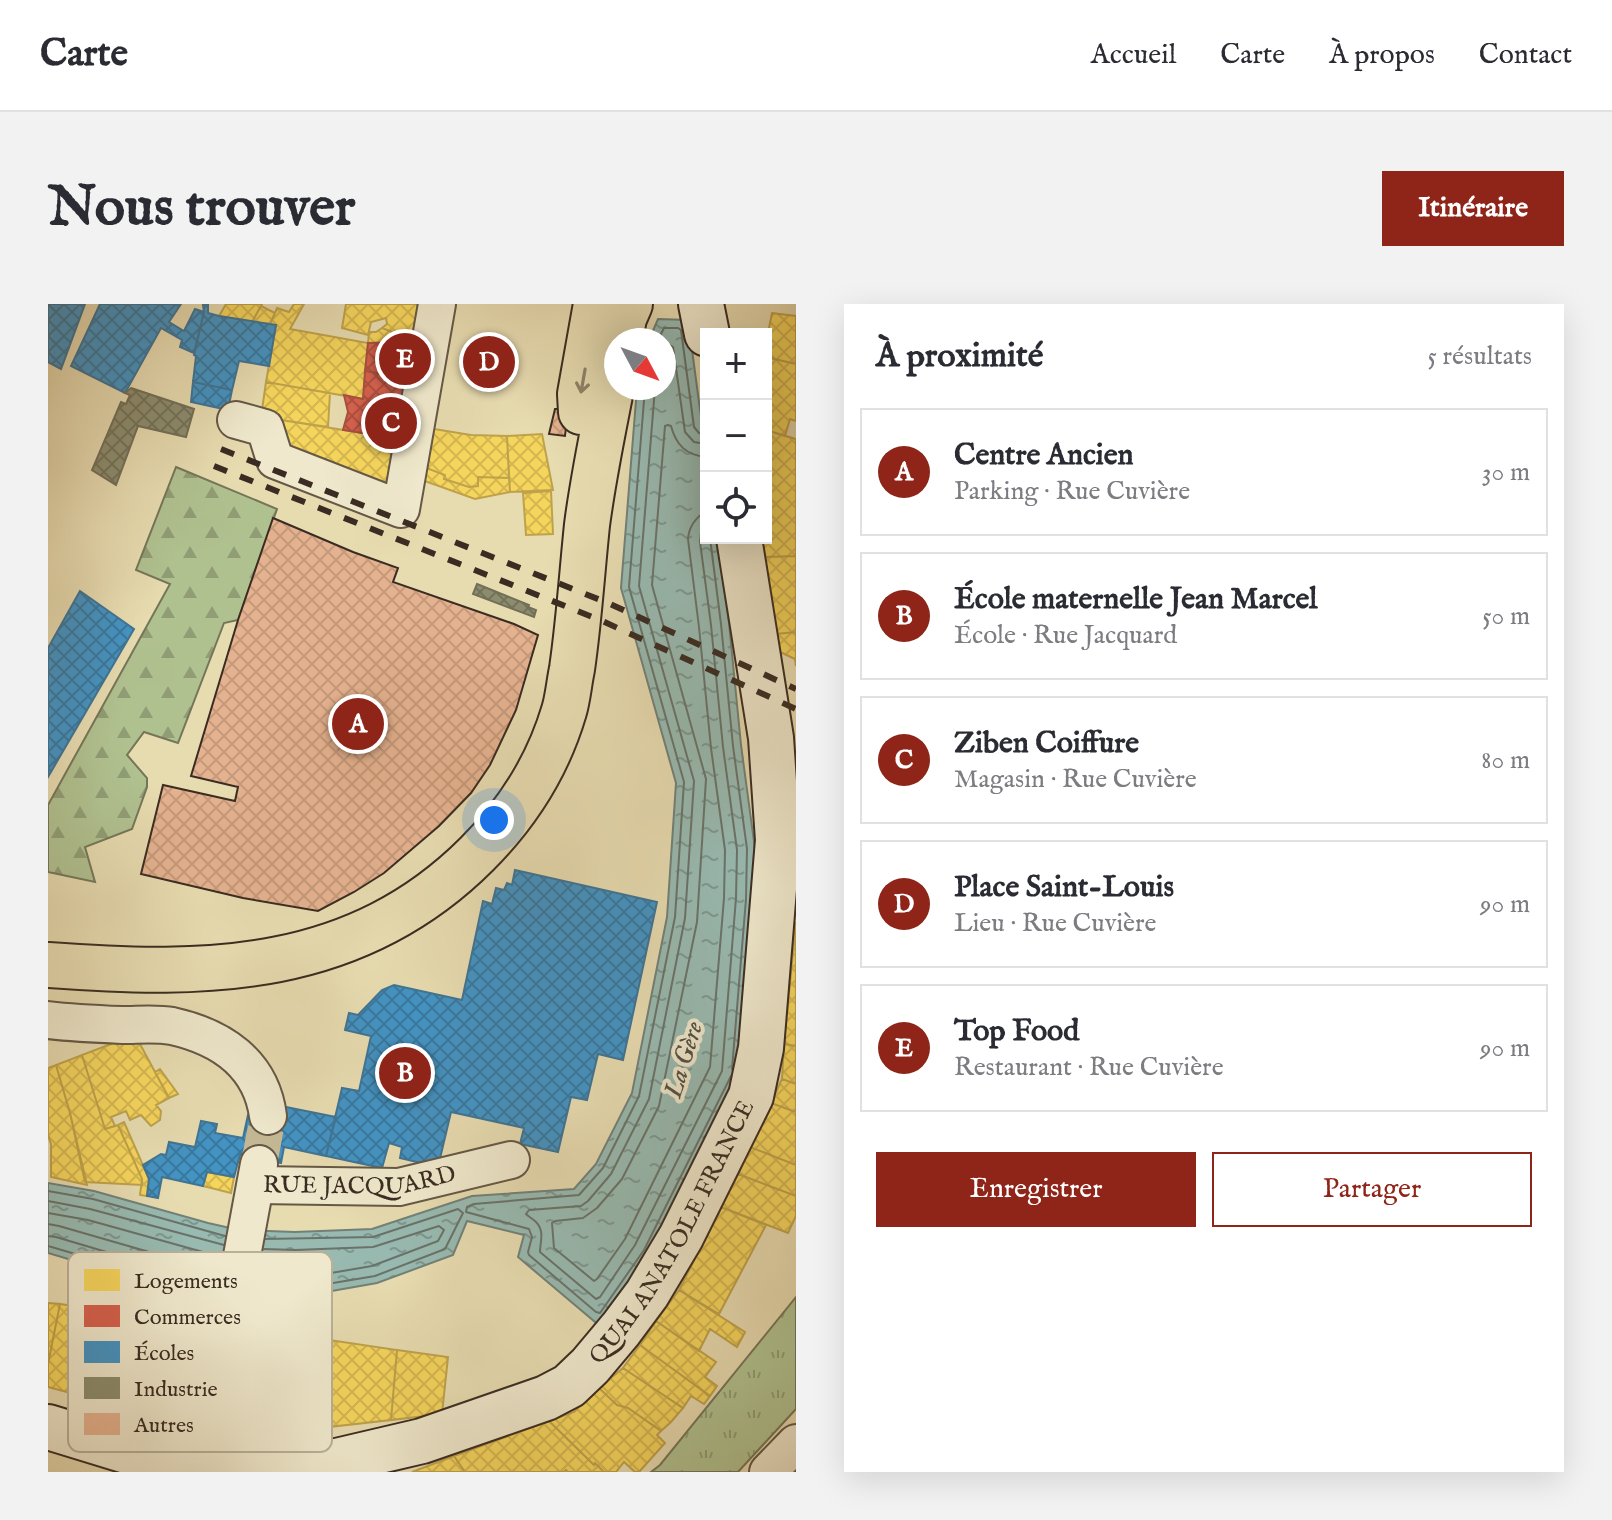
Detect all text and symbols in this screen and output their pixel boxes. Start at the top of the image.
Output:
text: Carte [40,31,128,79]
text: Accueil [1091,38,1176,73]
text: Carte [1220,38,1285,73]
text: À propos [1329,38,1435,73]
text: Contact [1479,38,1572,73]
button: Itinéraire [1382,171,1564,246]
text: Nous trouver [48,173,355,244]
north arrow [604,328,676,400]
map controls [700,328,772,544]
button: + [700,328,772,400]
pin: E [379,329,431,389]
pin: D [463,332,515,392]
text: À proximité [876,335,1043,378]
text: 5 résultats [1427,340,1532,373]
one-way arrow [574,368,589,393]
pin: C [365,393,417,453]
button: − [700,400,772,472]
text: Centre Ancien [954,437,1134,475]
text: A [895,456,913,489]
text: 30 m [1482,456,1530,489]
button: locate [700,472,772,544]
text: Parking · Rue Cuvière [954,475,1190,508]
text: École maternelle Jean Marcel [954,581,1318,619]
text: B [895,600,913,633]
text: 50 m [1482,600,1530,633]
text: École · Rue Jacquard [954,619,1177,652]
pin: A [332,694,384,754]
text: Ziben Coiffure [954,725,1139,763]
text: C [895,744,913,777]
text: 80 m [1481,744,1530,777]
text: Magasin · Rue Cuvière [954,763,1197,796]
your location [474,800,514,840]
text: Place Saint-Louis [954,869,1174,907]
text: D [894,888,914,921]
text: 90 m [1480,888,1530,921]
text: Lieu · Rue Cuvière [954,907,1156,940]
text: Top Food [954,1013,1079,1051]
water label: La Gère [657,1017,711,1103]
text: E [895,1032,913,1065]
text: 90 m [1480,1032,1530,1065]
pin: B [379,1043,431,1103]
text: Restaurant · Rue Cuvière [954,1051,1224,1084]
street label: QUAI ANATOLE FRANCE [582,1095,762,1371]
button: Enregistrer [876,1152,1196,1227]
button: Partager [1212,1152,1532,1227]
street label: RUE JACQUARD [263,1158,459,1203]
legend [68,1252,332,1452]
text: Logements [134,1268,238,1296]
text: Commerces [134,1304,241,1332]
text: Écoles [134,1340,194,1368]
text: Industrie [134,1376,218,1404]
text: Autres [133,1412,194,1440]

